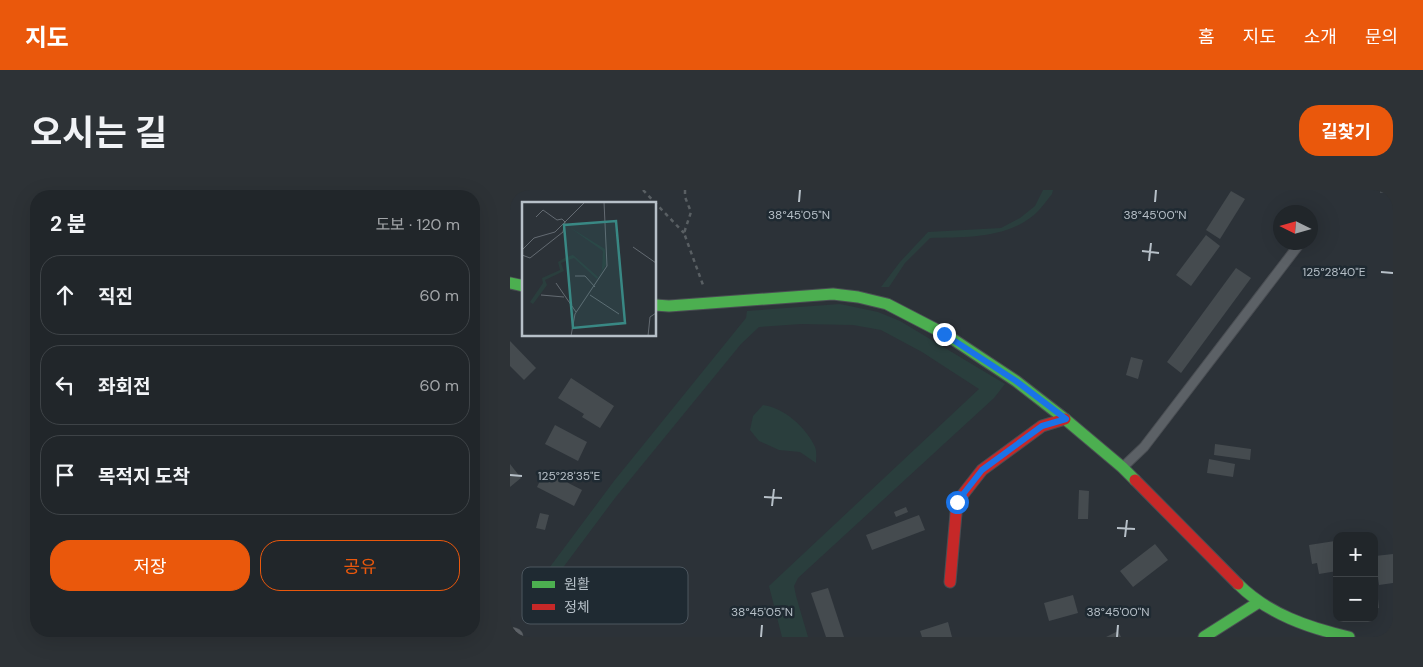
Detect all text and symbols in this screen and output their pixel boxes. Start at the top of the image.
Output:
text: 지도 [25,22,69,53]
text: 홈 [1198,25,1215,49]
text: 지도 [1243,25,1276,49]
text: 소개 [1304,25,1337,49]
text: 문의 [1365,25,1398,49]
button: 길찾기 [1299,105,1393,156]
text: 오시는 길 [30,110,167,156]
inset map [522,202,656,336]
north arrow [1273,205,1318,250]
text: 38°45'05"N [768,207,830,223]
text: 38°45'00"N [1123,207,1187,223]
text: 2 분 [50,210,86,238]
text: 도보 · 120 m [375,214,460,235]
text: 125°28'40"E [1302,264,1366,280]
icon: ahead [51,281,79,309]
text: 직진 [98,284,133,309]
text: 60 m [419,285,459,306]
route end [933,323,956,346]
icon: left [51,371,79,399]
text: 좌회전 [98,374,150,399]
text: 60 m [419,375,459,396]
icon: arrive [51,461,79,489]
text: 목적지 도착 [98,464,190,489]
text: 125°28'35"E [538,468,600,484]
route start [946,491,969,514]
map controls [1333,532,1378,622]
button: + [1333,532,1378,577]
button: 저장 [50,540,250,591]
button: 공유 [260,540,460,591]
legend [522,567,688,624]
text: 원활 [564,575,590,593]
button: − [1333,577,1378,622]
text: 정체 [564,598,590,616]
text: 38°45'05"N [731,604,793,620]
text: 38°45'00"N [1086,604,1150,620]

